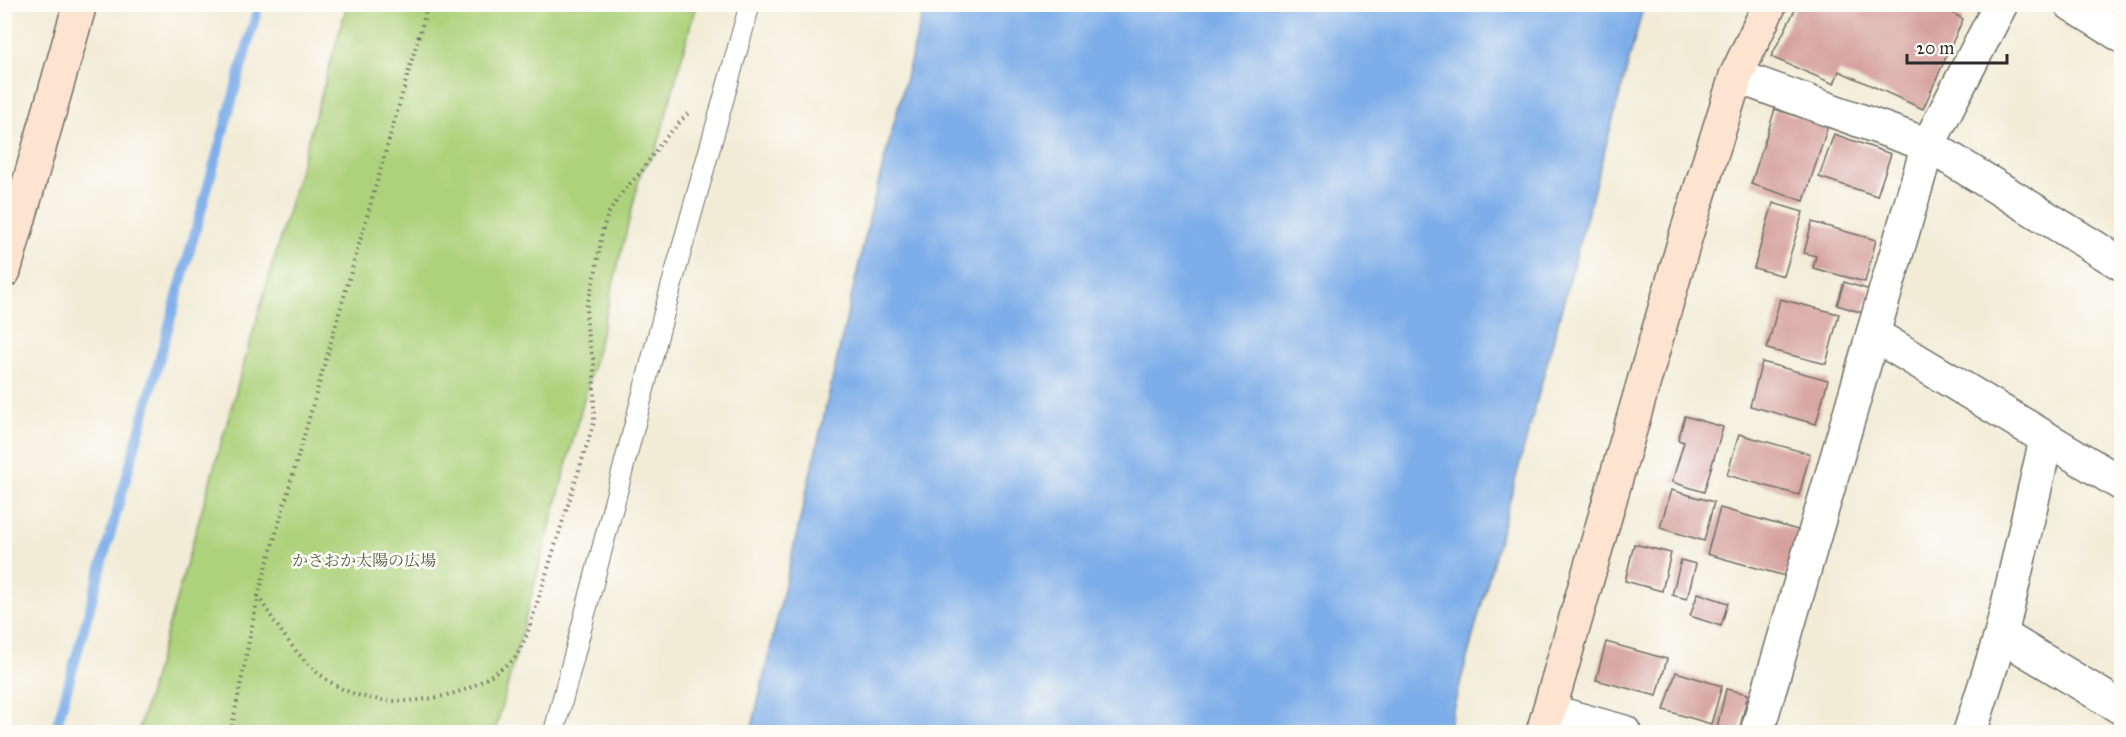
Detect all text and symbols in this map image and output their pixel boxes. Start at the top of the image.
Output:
scale bar [1907,27,2008,65]
text: 20 m [1916,37,1954,59]
park label: かさおか太陽の広場 [292,551,436,570]

